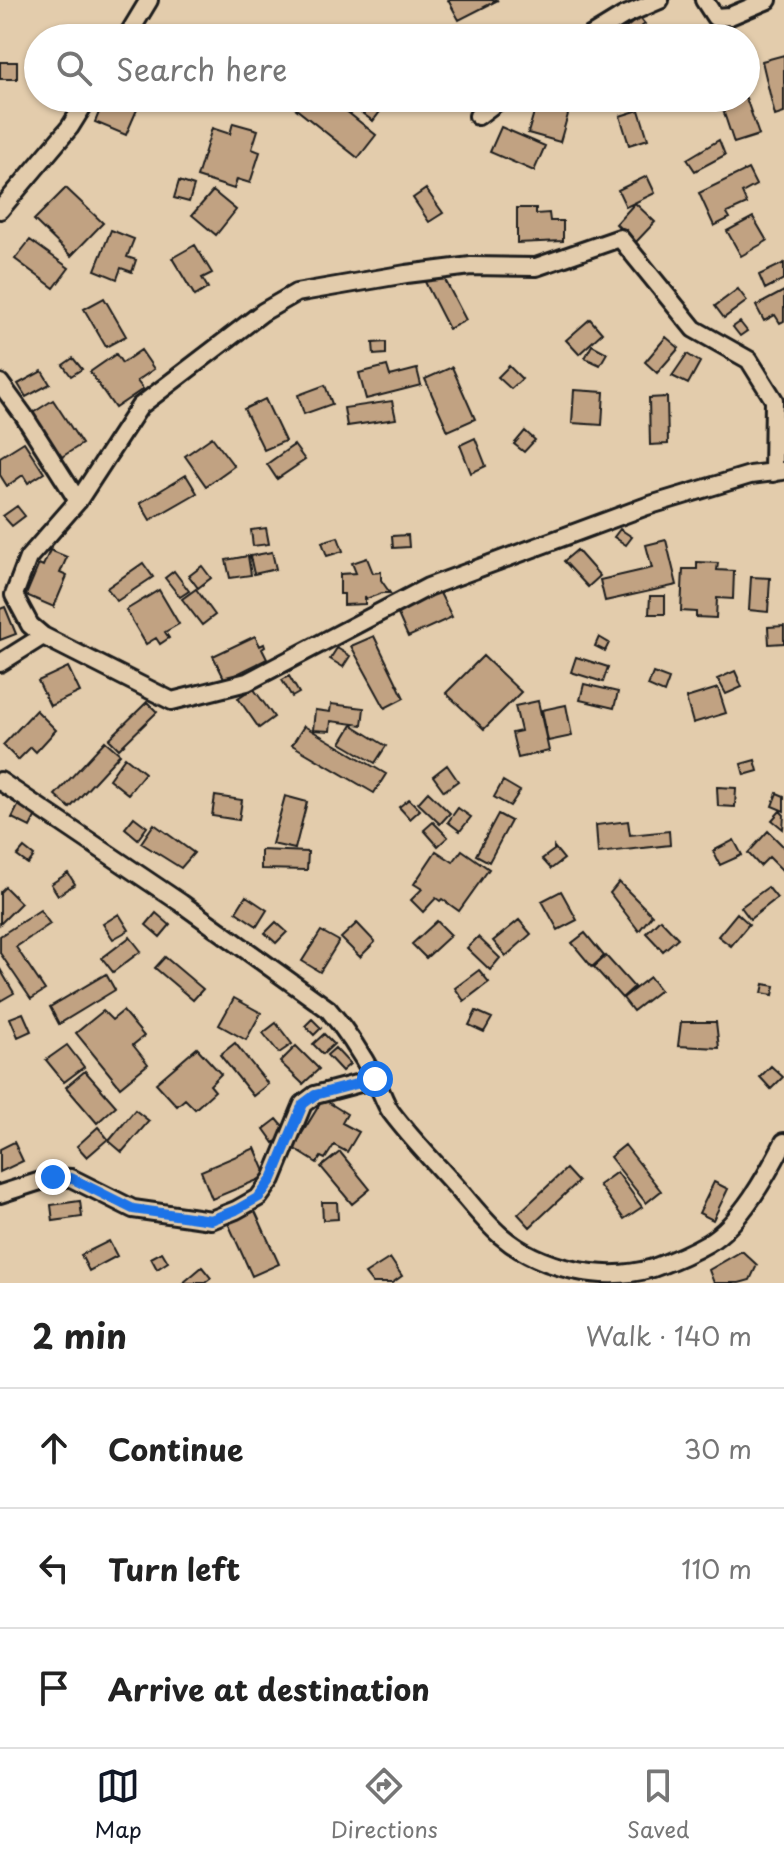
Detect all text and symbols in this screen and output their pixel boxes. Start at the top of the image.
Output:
search box [24,24,760,112]
icon: search [52,46,96,90]
text: Search here [116,46,288,91]
route start [357,1061,393,1097]
route end [35,1159,71,1195]
text: 2 min [32,1309,127,1361]
text: Walk · 140 m [586,1316,752,1355]
icon: ahead [32,1426,76,1470]
text: Continue [108,1426,243,1471]
text: 30 m [684,1429,752,1468]
icon: left [32,1546,76,1590]
text: Turn left [108,1546,240,1591]
text: 110 m [681,1549,752,1588]
icon: arrive [32,1666,76,1710]
text: Arrive at destination [108,1666,430,1711]
tab: Map [95,1764,142,1845]
tab: Directions [331,1764,438,1845]
tab: Saved [627,1764,689,1845]

